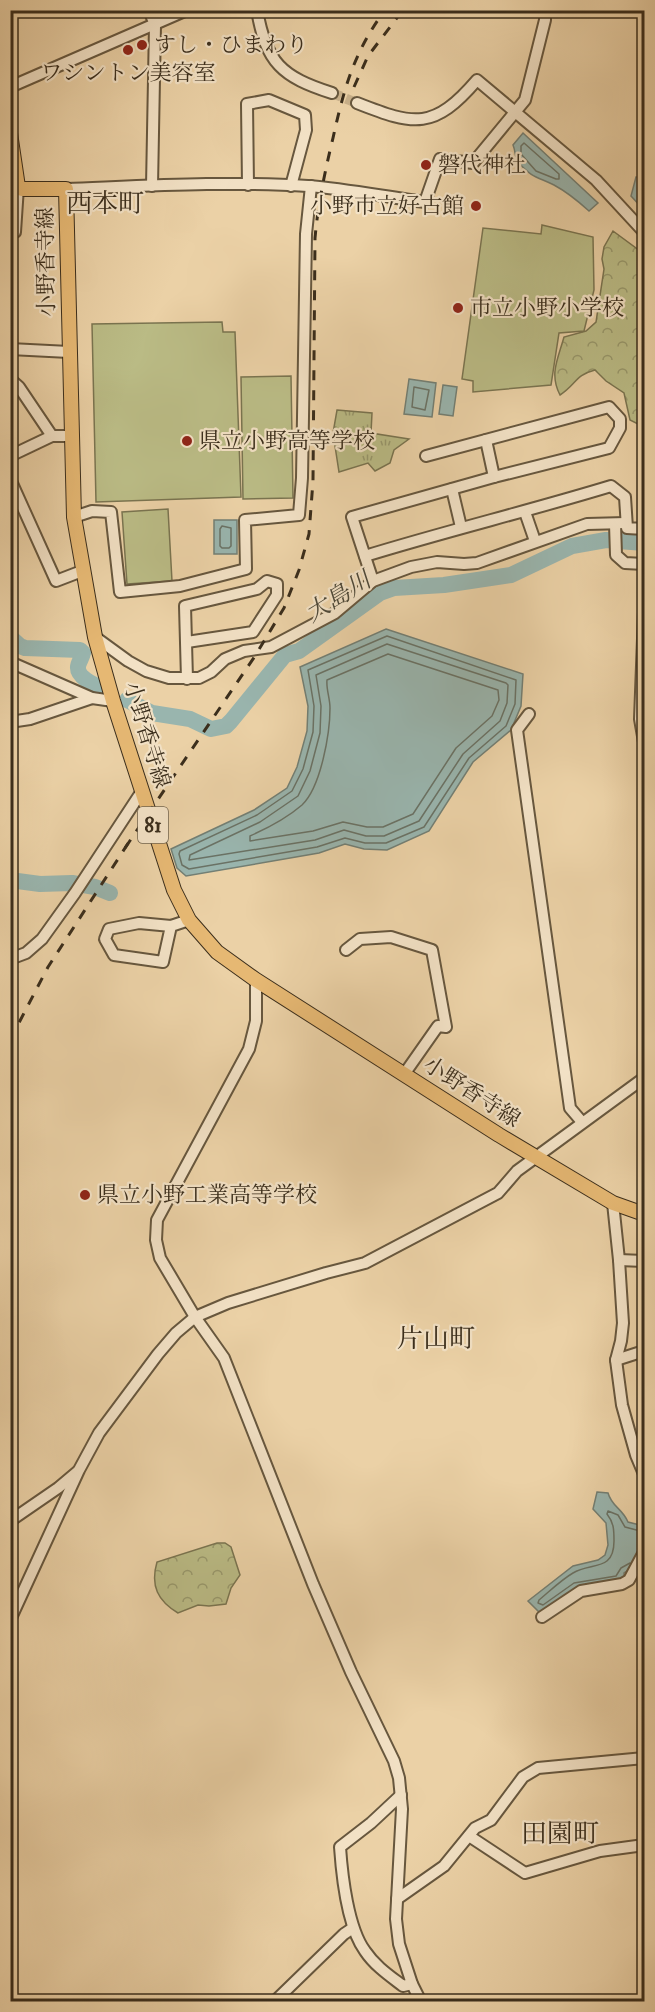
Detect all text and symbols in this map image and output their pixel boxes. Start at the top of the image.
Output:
place label: すし・ひまわり [154,31,308,59]
marker: すし・ひまわり [135,38,149,52]
marker: ワシントン美容室 [121,43,135,57]
place label: ワシントン美容室 [40,59,216,87]
place label: 磐代神社 [438,151,526,179]
marker: 磐代神社 [419,158,433,172]
district label: 西本町 [66,188,144,220]
place label: 小野市立好古館 [310,192,464,220]
marker: 小野市立好古館 [469,199,483,213]
street label: 小野香寺線 [31,207,61,317]
place label: 市立小野小学校 [470,294,624,322]
marker: 市立小野小学校 [451,301,465,315]
place label: 県立小野高等学校 [199,427,375,455]
marker: 県立小野高等学校 [180,434,194,448]
water label: 大島川 [299,563,379,629]
street label: 小野香寺線 [118,678,176,792]
road number: 81 [138,807,168,843]
street label: 小野香寺線 [418,1050,526,1134]
place label: 県立小野工業高等学校 [97,1181,317,1209]
marker: 県立小野工業高等学校 [78,1188,92,1202]
district label: 片山町 [397,1323,475,1355]
district label: 田園町 [521,1818,599,1850]

